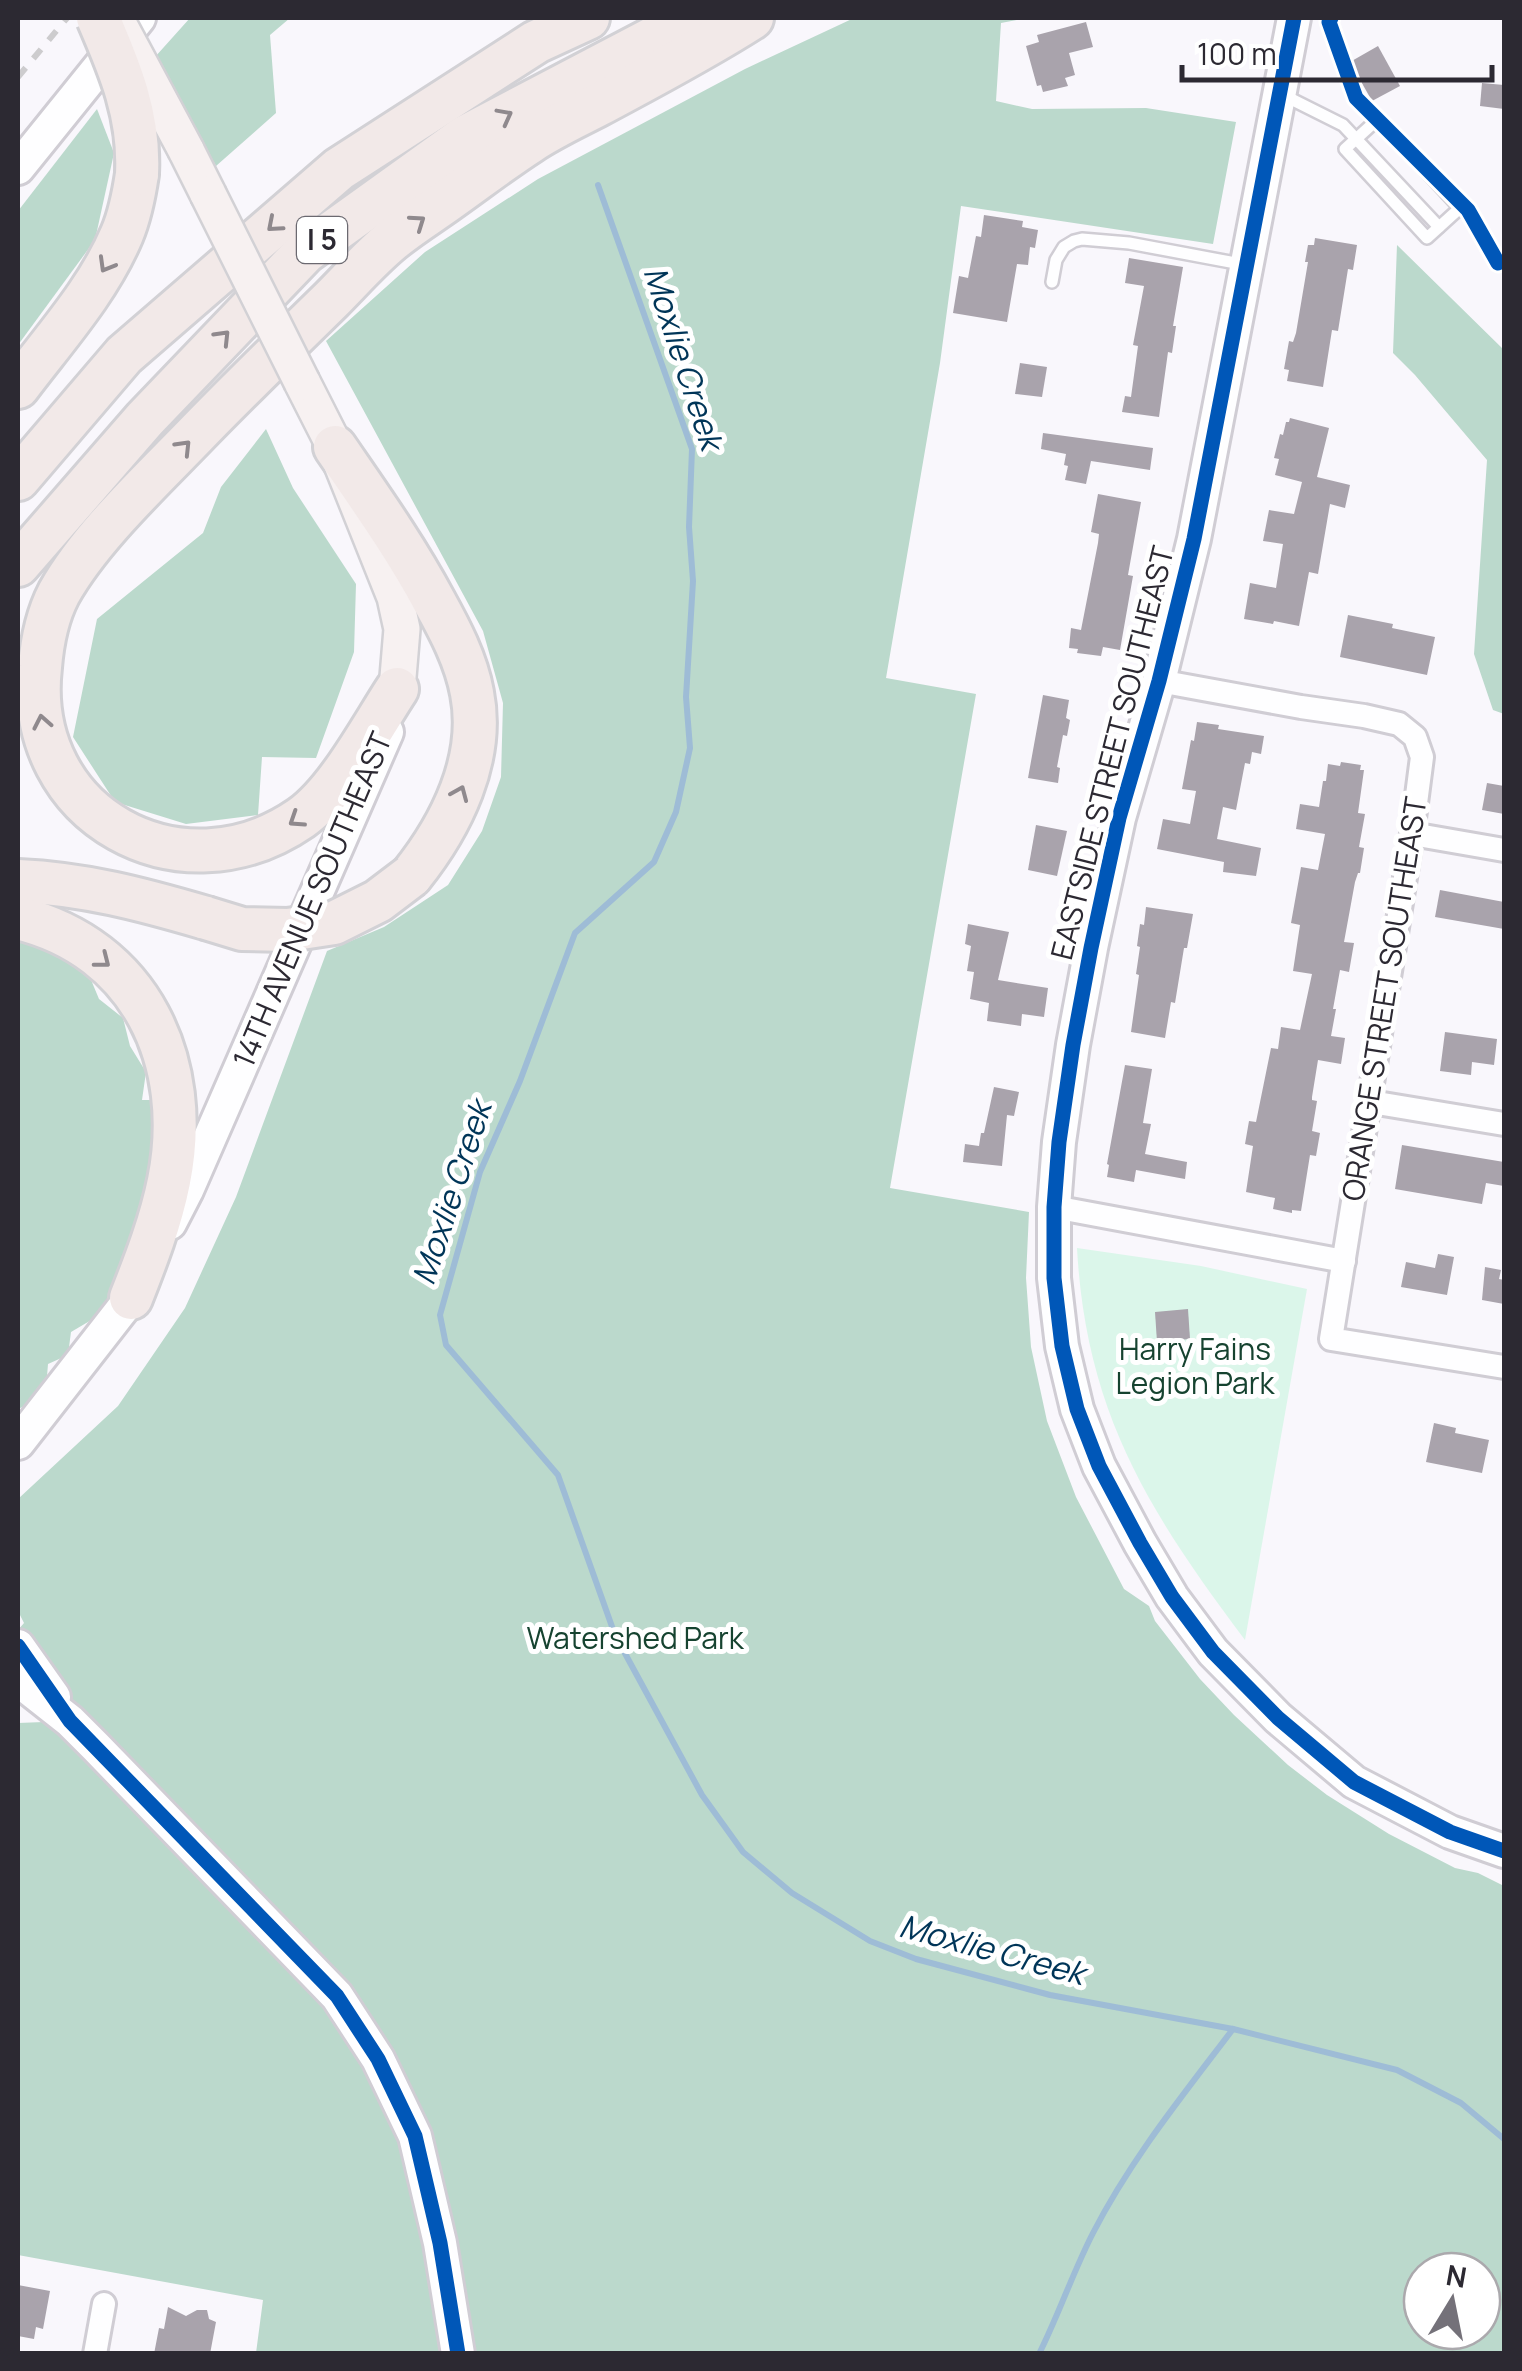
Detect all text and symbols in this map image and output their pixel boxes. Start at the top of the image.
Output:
scale bar [1182,20,1492,82]
text: 100 m [1197,33,1277,74]
one-way arrow [494,109,512,128]
one-way arrow [268,213,286,231]
one-way arrow [407,216,425,233]
road number: I 5 [297,217,347,263]
one-way arrow [99,254,118,272]
water label: Moxlie Creek [634,261,735,459]
one-way arrow [211,330,229,349]
one-way arrow [172,440,190,458]
street label: EASTSIDE STREET SOUTHEAST [1040,542,1183,964]
one-way arrow [32,714,53,731]
street label: 14TH AVENUE SOUTHEAST [222,725,401,1073]
one-way arrow [448,785,468,803]
street label: ORANGE STREET SOUTHEAST [1331,794,1436,1204]
one-way arrow [288,808,306,827]
one-way arrow [92,950,110,967]
water label: Moxlie Creek [401,1092,503,1290]
park label: Harry Fains Legion Park [1116,1328,1276,1403]
park label: Watershed Park [526,1617,745,1658]
water label: Moxlie Creek [895,1903,1094,1996]
north arrow [1402,2251,1502,2351]
text: N [1443,2255,1470,2296]

